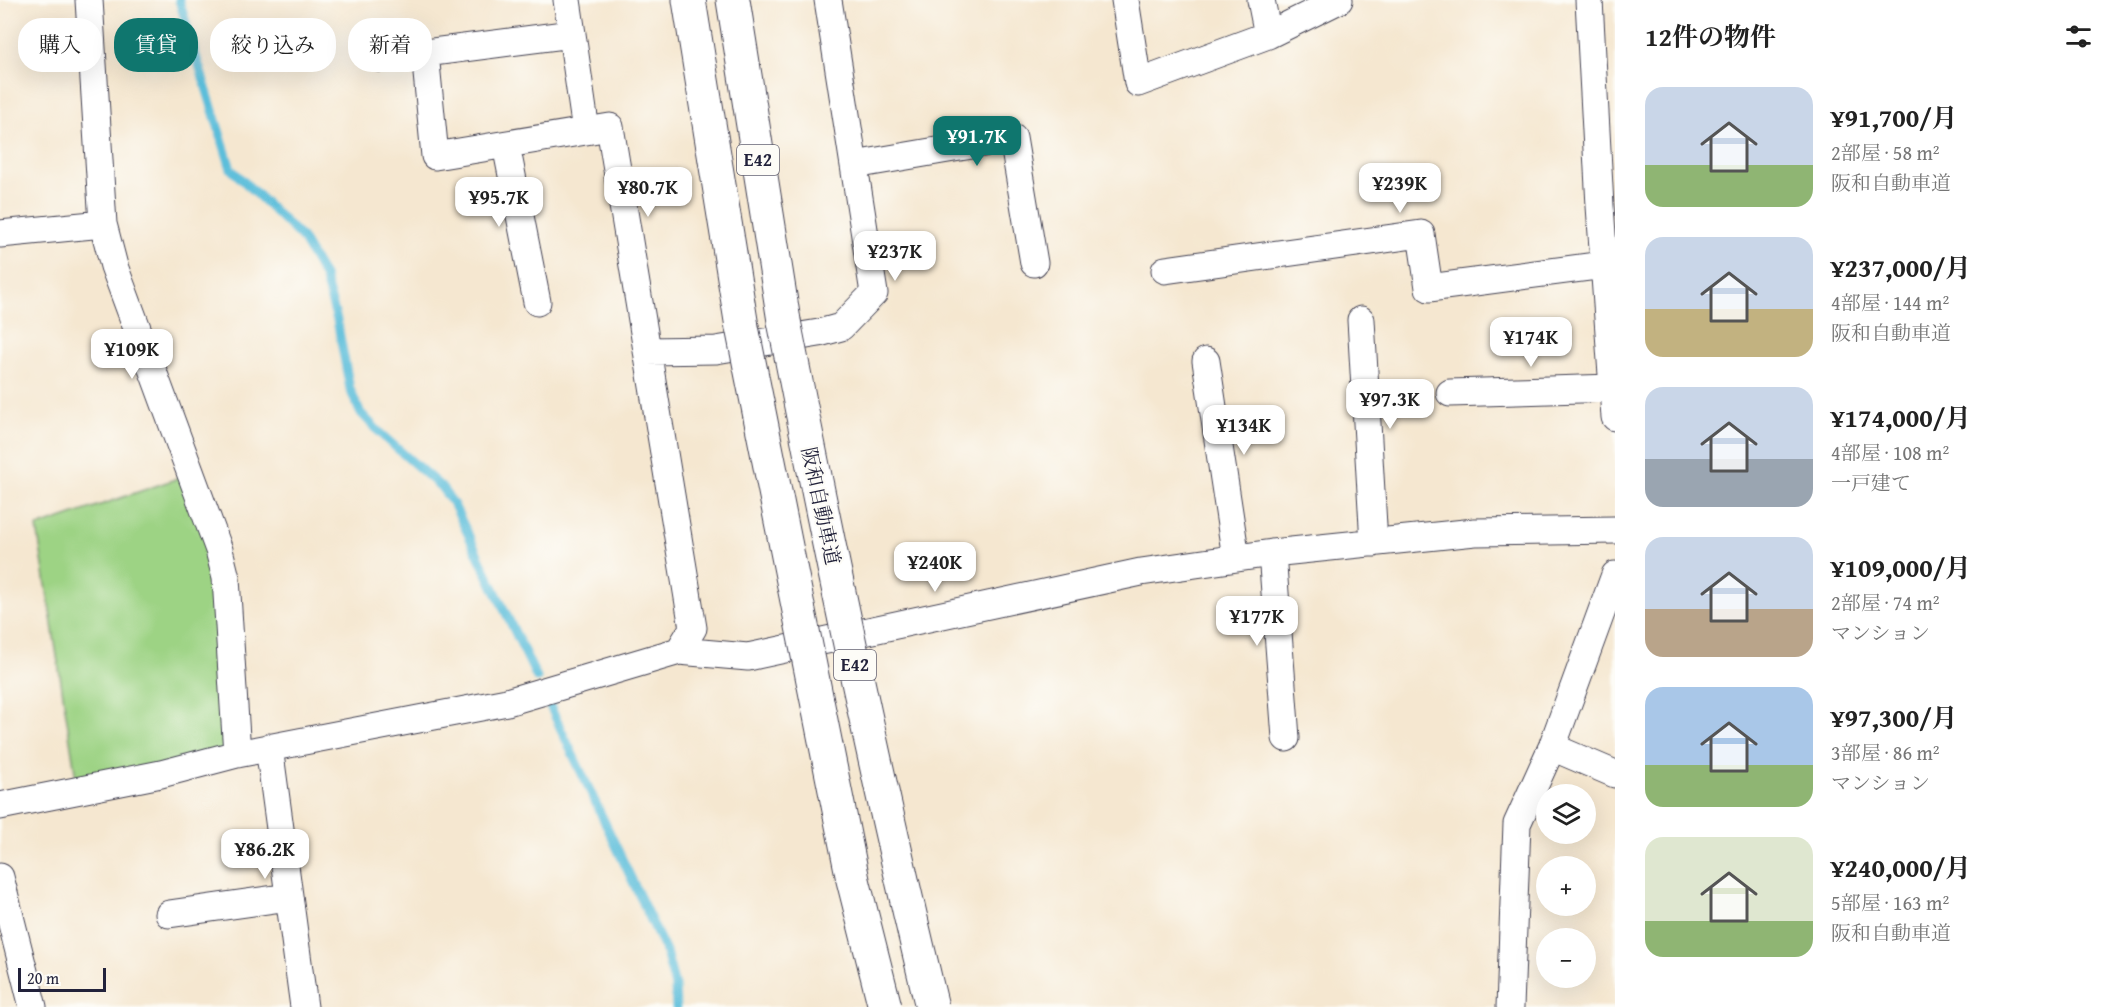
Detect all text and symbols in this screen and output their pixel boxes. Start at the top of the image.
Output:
text: 12件の物件 [1645,17,1776,56]
chip: 購入 [18,18,102,72]
chip: 賃貸 [114,18,198,72]
chip: 絞り込み [210,18,336,72]
chip: 新着 [348,18,432,72]
icon: filters [2062,20,2095,53]
text: ¥91,700/月 [1831,98,1958,137]
icon: home [1693,111,1765,183]
pin: ¥91.7K [928,116,1026,167]
text: ¥91.7K [947,121,1007,150]
text: 2部屋 · 58 m² [1831,138,1940,167]
road number: E42 [737,145,779,175]
pin: ¥239K [1358,163,1442,214]
pin: ¥80.7K [599,167,697,218]
text: ¥239K [1373,168,1427,197]
text: 阪和自動車道 [1831,168,1951,197]
text: ¥80.7K [618,172,678,201]
pin: ¥95.7K [450,177,548,228]
text: ¥95.7K [469,182,529,211]
pin: ¥237K [853,231,937,282]
text: ¥237K [868,236,922,265]
text: ¥237,000/月 [1831,248,1971,287]
icon: home [1693,261,1765,333]
text: 4部屋 · 144 m² [1831,288,1949,317]
pin: ¥174K [1489,317,1573,368]
text: 阪和自動車道 [1831,318,1951,347]
text: ¥174K [1504,322,1558,351]
pin: ¥109K [90,329,174,380]
text: ¥109K [105,334,159,363]
pin: ¥97.3K [1341,379,1439,430]
text: ¥97.3K [1360,384,1420,413]
text: ¥174,000/月 [1831,398,1971,437]
pin: ¥134K [1202,405,1286,456]
text: ¥134K [1217,410,1271,439]
icon: home [1693,411,1765,483]
text: 4部屋 · 108 m² [1831,438,1949,467]
street label: 阪和自動車道 [795,444,848,568]
text: 一戸建て [1831,468,1911,497]
pin: ¥240K [893,542,977,593]
text: ¥240K [908,547,962,576]
text: ¥109,000/月 [1831,548,1971,587]
icon: home [1693,561,1765,633]
text: 2部屋 · 74 m² [1831,588,1940,617]
pin: ¥177K [1215,596,1299,647]
text: ¥177K [1230,601,1284,630]
text: マンション [1831,618,1930,647]
road number: E42 [834,650,876,680]
text: ¥97,300/月 [1831,698,1958,737]
icon: home [1693,711,1765,783]
text: 3部屋 · 86 m² [1831,738,1940,767]
text: マンション [1831,768,1930,797]
map controls [1536,784,1596,988]
button: layers [1536,784,1596,844]
pin: ¥86.2K [216,829,314,880]
text: ¥86.2K [235,834,295,863]
text: ¥240,000/月 [1831,848,1971,887]
button: + [1536,856,1596,916]
icon: home [1693,861,1765,933]
text: 5部屋 · 163 m² [1831,888,1949,917]
text: 阪和自動車道 [1831,918,1951,947]
button: − [1536,928,1596,988]
scale bar [18,965,106,992]
text: 20 m [27,966,59,990]

